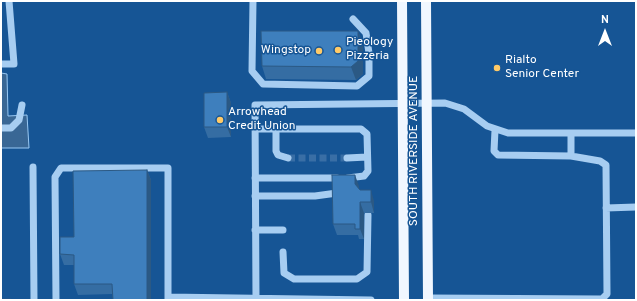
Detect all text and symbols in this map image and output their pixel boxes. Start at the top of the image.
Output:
north arrow [585,12,625,52]
text: N [601,13,609,27]
place label: Pieology Pizzeria [346,36,393,64]
place label: Wingstop [261,44,311,58]
marker: Pieology Pizzeria [333,45,343,55]
marker: Wingstop [314,46,324,56]
place label: Rialto Senior Center [505,54,579,82]
marker: Rialto Senior Center [492,63,502,73]
street label: SOUTH RIVERSIDE AVENUE [408,76,422,226]
place label: Arrowhead Credit Union [228,106,295,134]
marker: Arrowhead Credit Union [215,115,225,125]

